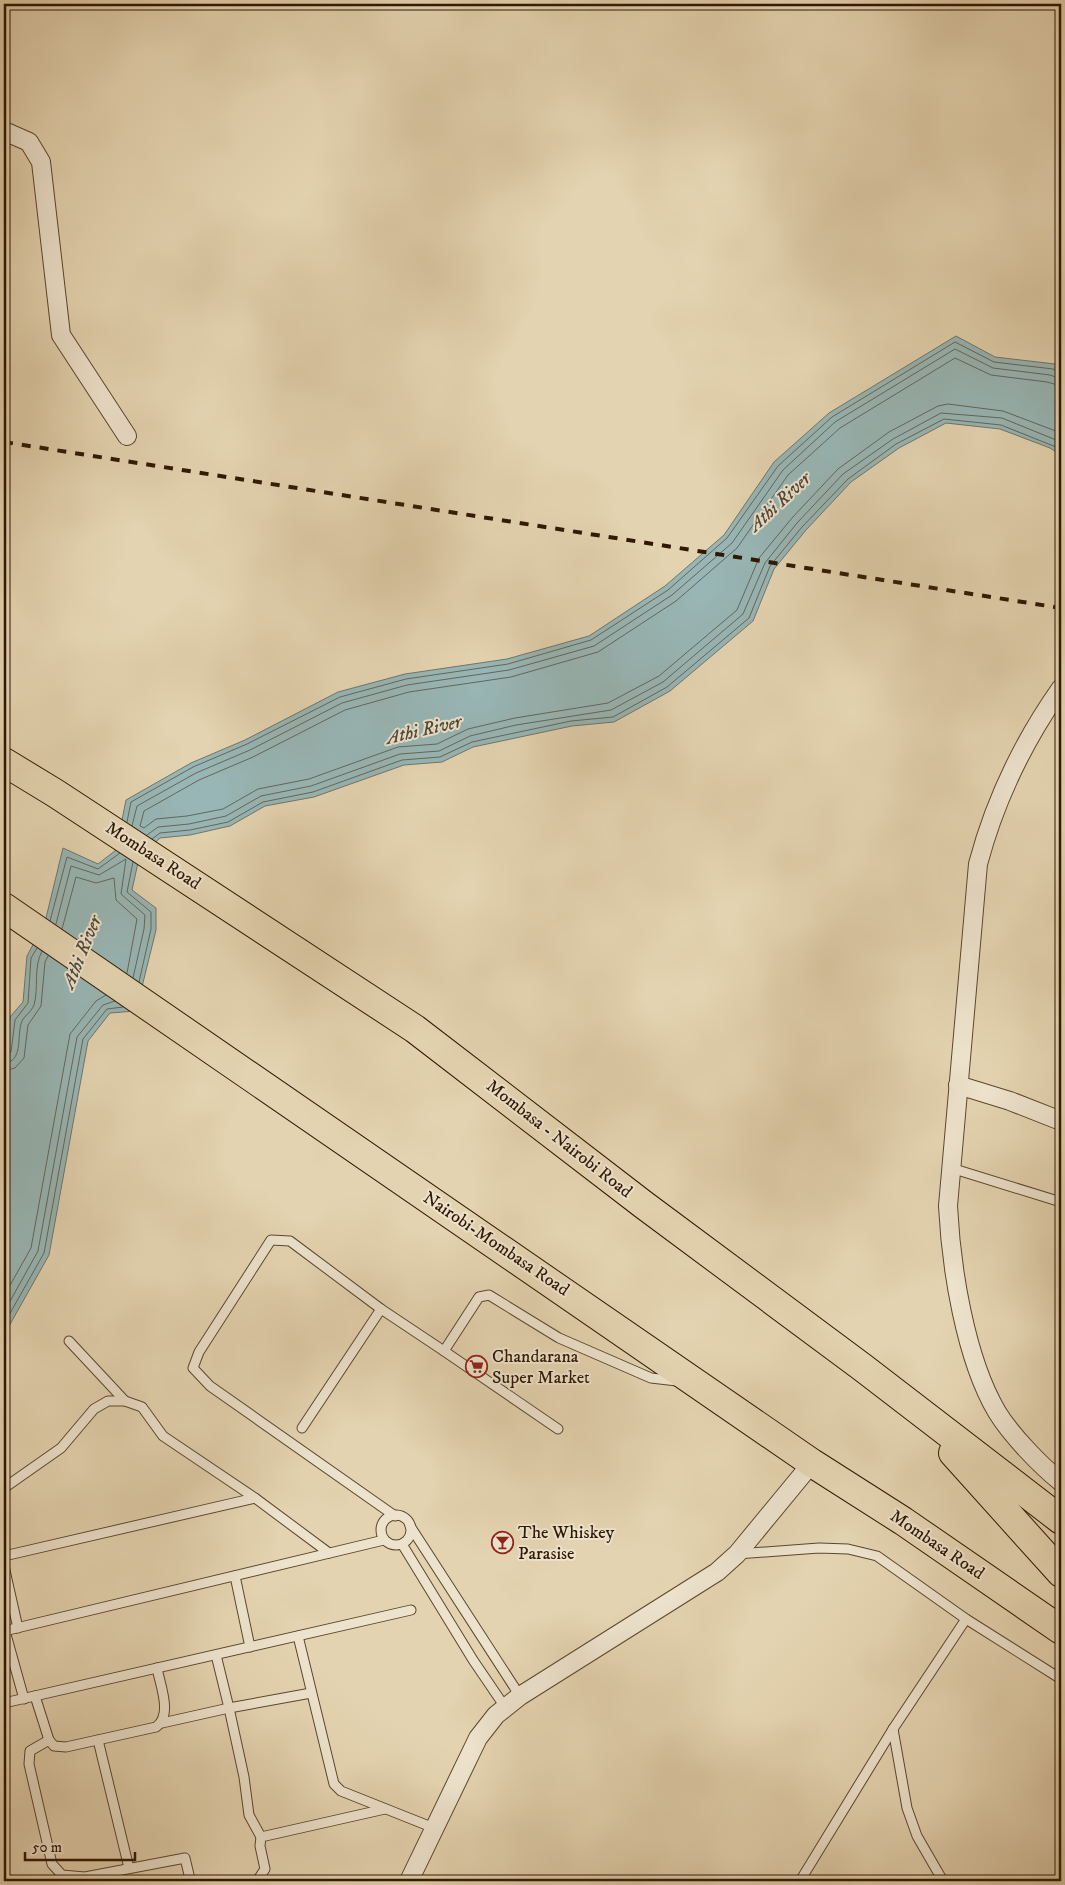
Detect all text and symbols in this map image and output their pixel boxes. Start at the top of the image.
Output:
water label: Athi River [743,466,817,538]
water label: Athi River [382,710,466,750]
street label: Mombasa Road [101,817,205,895]
water label: Athi River [56,910,108,994]
street label: Mombasa - Nairobi Road [482,1075,636,1203]
street label: Nairobi-Mombasa Road [419,1187,573,1301]
place label: Chandarana Super Market [492,1346,590,1389]
supermarket icon: Chandarana Super Market [464,1355,488,1379]
street label: Mombasa Road [886,1505,988,1585]
place label: The Whiskey Parasise [518,1522,615,1565]
bar icon: The Whiskey Parasise [490,1531,514,1555]
scale bar [25,1830,135,1862]
text: 50 m [32,1838,62,1857]

